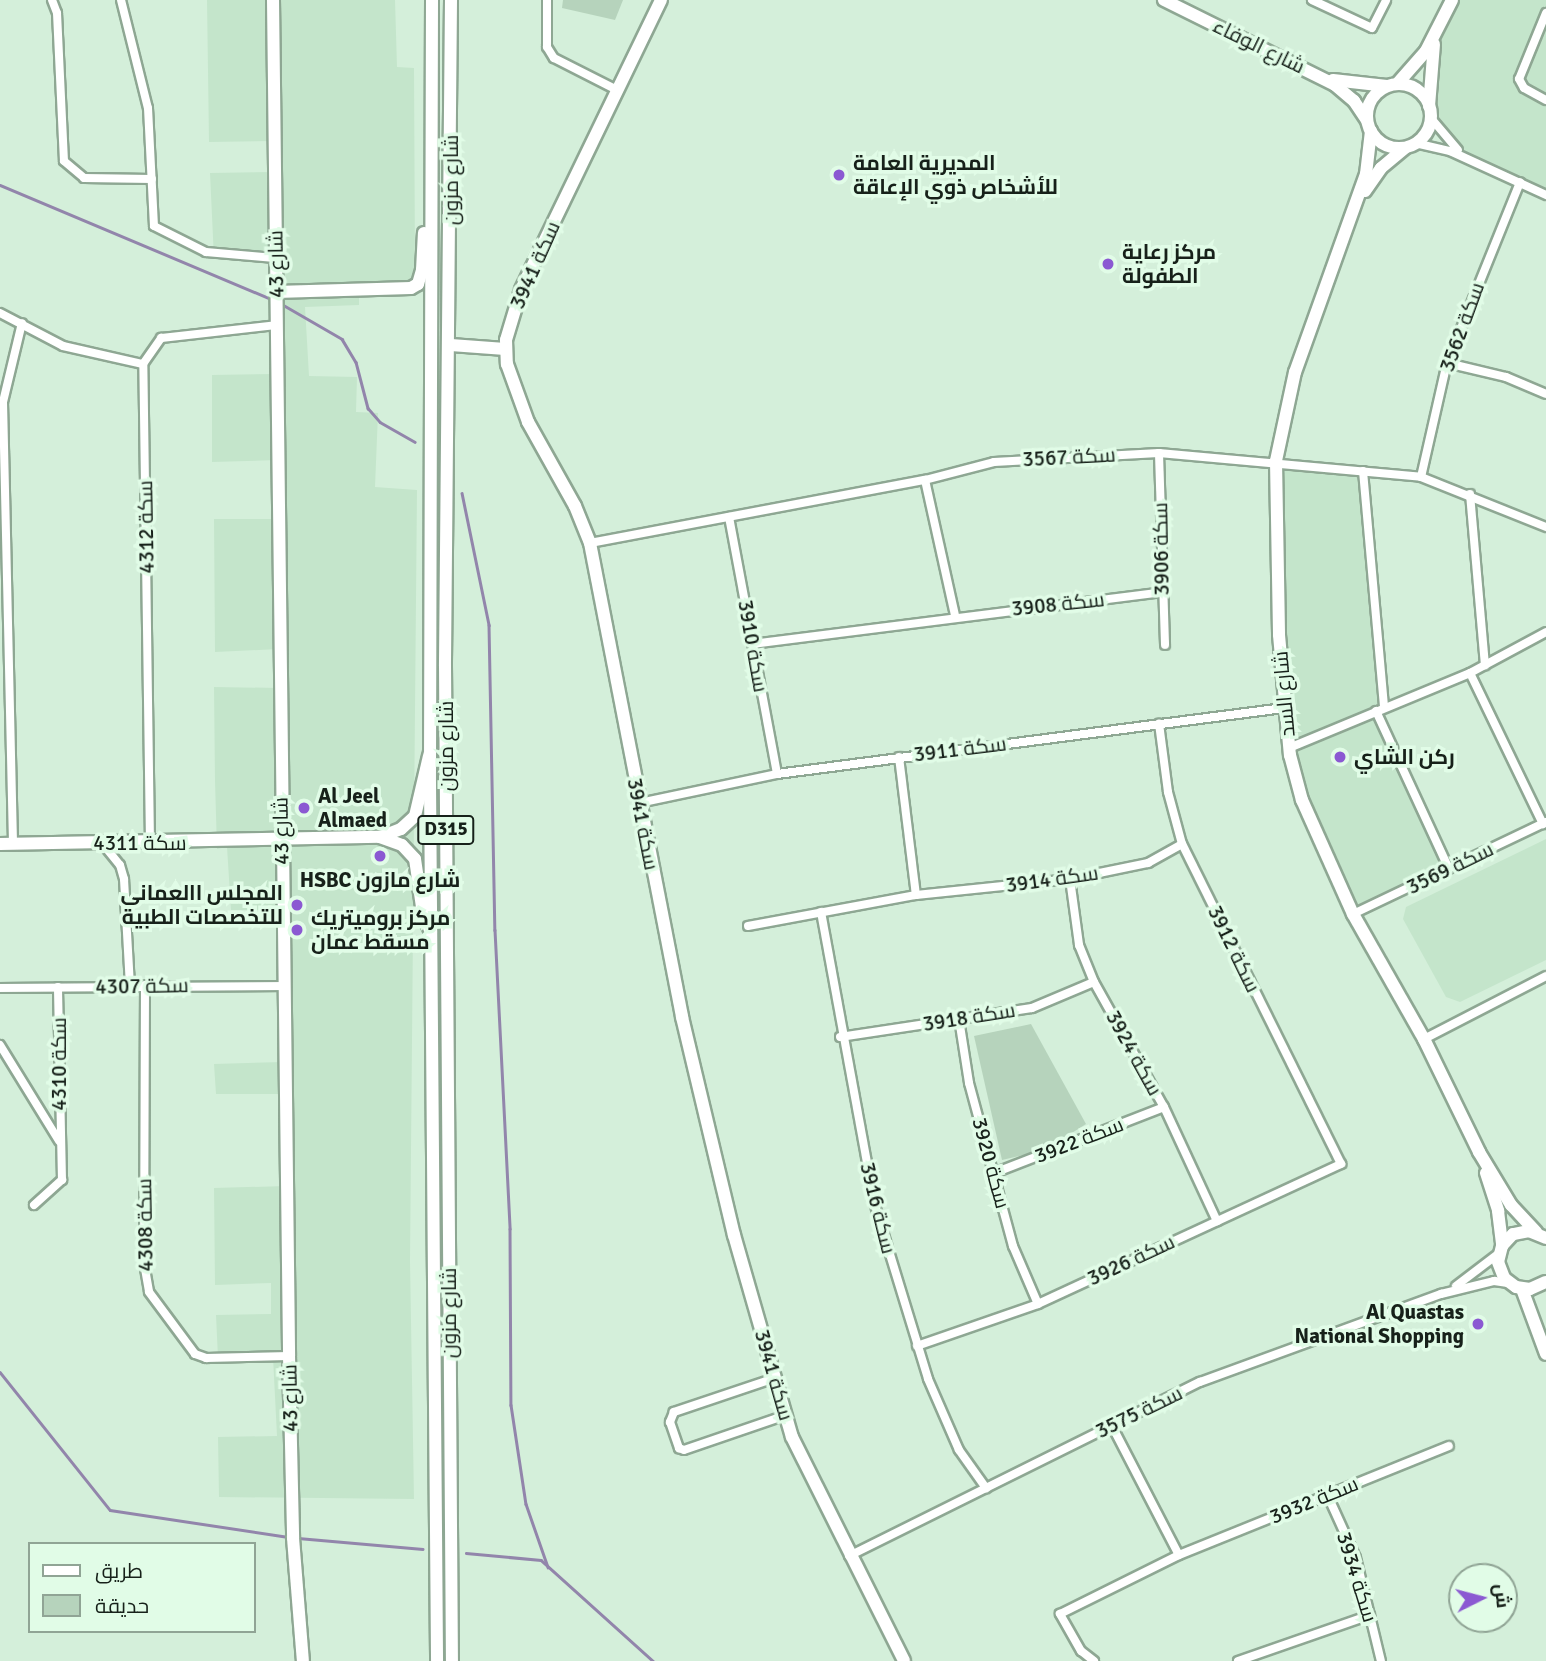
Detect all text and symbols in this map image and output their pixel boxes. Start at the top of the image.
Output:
street label: شارع الوفاء [1209,13,1309,79]
street label: شارع مزون [438,135,464,225]
place label: المديرية العامة للأشخاص ذوي الإعاقة [853,150,1058,200]
marker: المديرية العامة للأشخاص ذوي الإعاقة [831,167,847,183]
street label: سكة 3941 [505,217,565,313]
street label: شارع 43 [263,230,289,298]
place label: مركز رعاية الطفولة [1122,239,1216,289]
marker: مركز رعاية الطفولة [1100,256,1116,272]
street label: سكة 3562 [1434,279,1490,375]
street label: سكة 3567 [1022,442,1116,472]
street label: سكة 4312 [133,480,159,574]
street label: سكة 3906 [1148,502,1174,596]
street label: سكة 3908 [1010,587,1106,621]
street label: سكة 3910 [732,598,774,694]
street label: شارع السد [1268,650,1300,738]
street label: شارع مزون [433,701,459,791]
street label: سكة 3911 [912,731,1008,767]
place label: ركن الشاي [1354,744,1455,770]
marker: ركن الشاي [1332,749,1348,765]
street label: سكة 3941 [622,776,664,872]
place label: Al Jeel Almaed [318,783,387,833]
street label: شارع 43 [268,797,294,865]
marker: Al Jeel Almaed [296,800,312,816]
road number: D315 [416,814,476,846]
street label: سكة 4311 [93,830,187,856]
street label: سكة 3569 [1403,836,1497,900]
marker: HSBC شارع مازون [372,848,388,864]
street label: سكة 3914 [1004,860,1100,898]
place label: HSBC شارع مازون [300,867,460,893]
place label: المجلس االعمانى للتخصصات الطبية [121,880,283,930]
marker: المجلس االعمانى للتخصصات الطبية [289,897,305,913]
street label: سكة 3912 [1202,902,1266,996]
place label: مركز بروميتريك مسقط عمان [311,905,450,955]
marker: مركز بروميتريك مسقط عمان [289,922,305,938]
street label: سكة 4307 [95,973,189,999]
street label: سكة 3918 [921,997,1017,1037]
street label: سكة 3924 [1100,1006,1168,1100]
street label: سكة 4310 [46,1017,72,1111]
street label: سكة 3922 [1031,1112,1127,1168]
street label: سكة 3920 [967,1115,1015,1211]
street label: سكة 3916 [854,1160,902,1256]
street label: سكة 4308 [132,1178,158,1272]
street label: سكة 3926 [1083,1229,1179,1291]
street label: شارع مزون [436,1268,462,1358]
place label: Al Quastas National Shopping [1295,1299,1464,1349]
marker: Al Quastas National Shopping [1470,1316,1486,1332]
street label: سكة 3941 [749,1327,799,1423]
street label: شارع 43 [277,1364,303,1432]
street label: سكة 3575 [1092,1380,1186,1444]
street label: سكة 3932 [1266,1471,1362,1529]
street label: سكة 3934 [1331,1529,1383,1625]
legend [28,1542,256,1633]
text: طريق [95,1558,143,1584]
north arrow [1448,1563,1518,1633]
text: ش [1489,1583,1515,1609]
text: حديقة [95,1593,149,1619]

